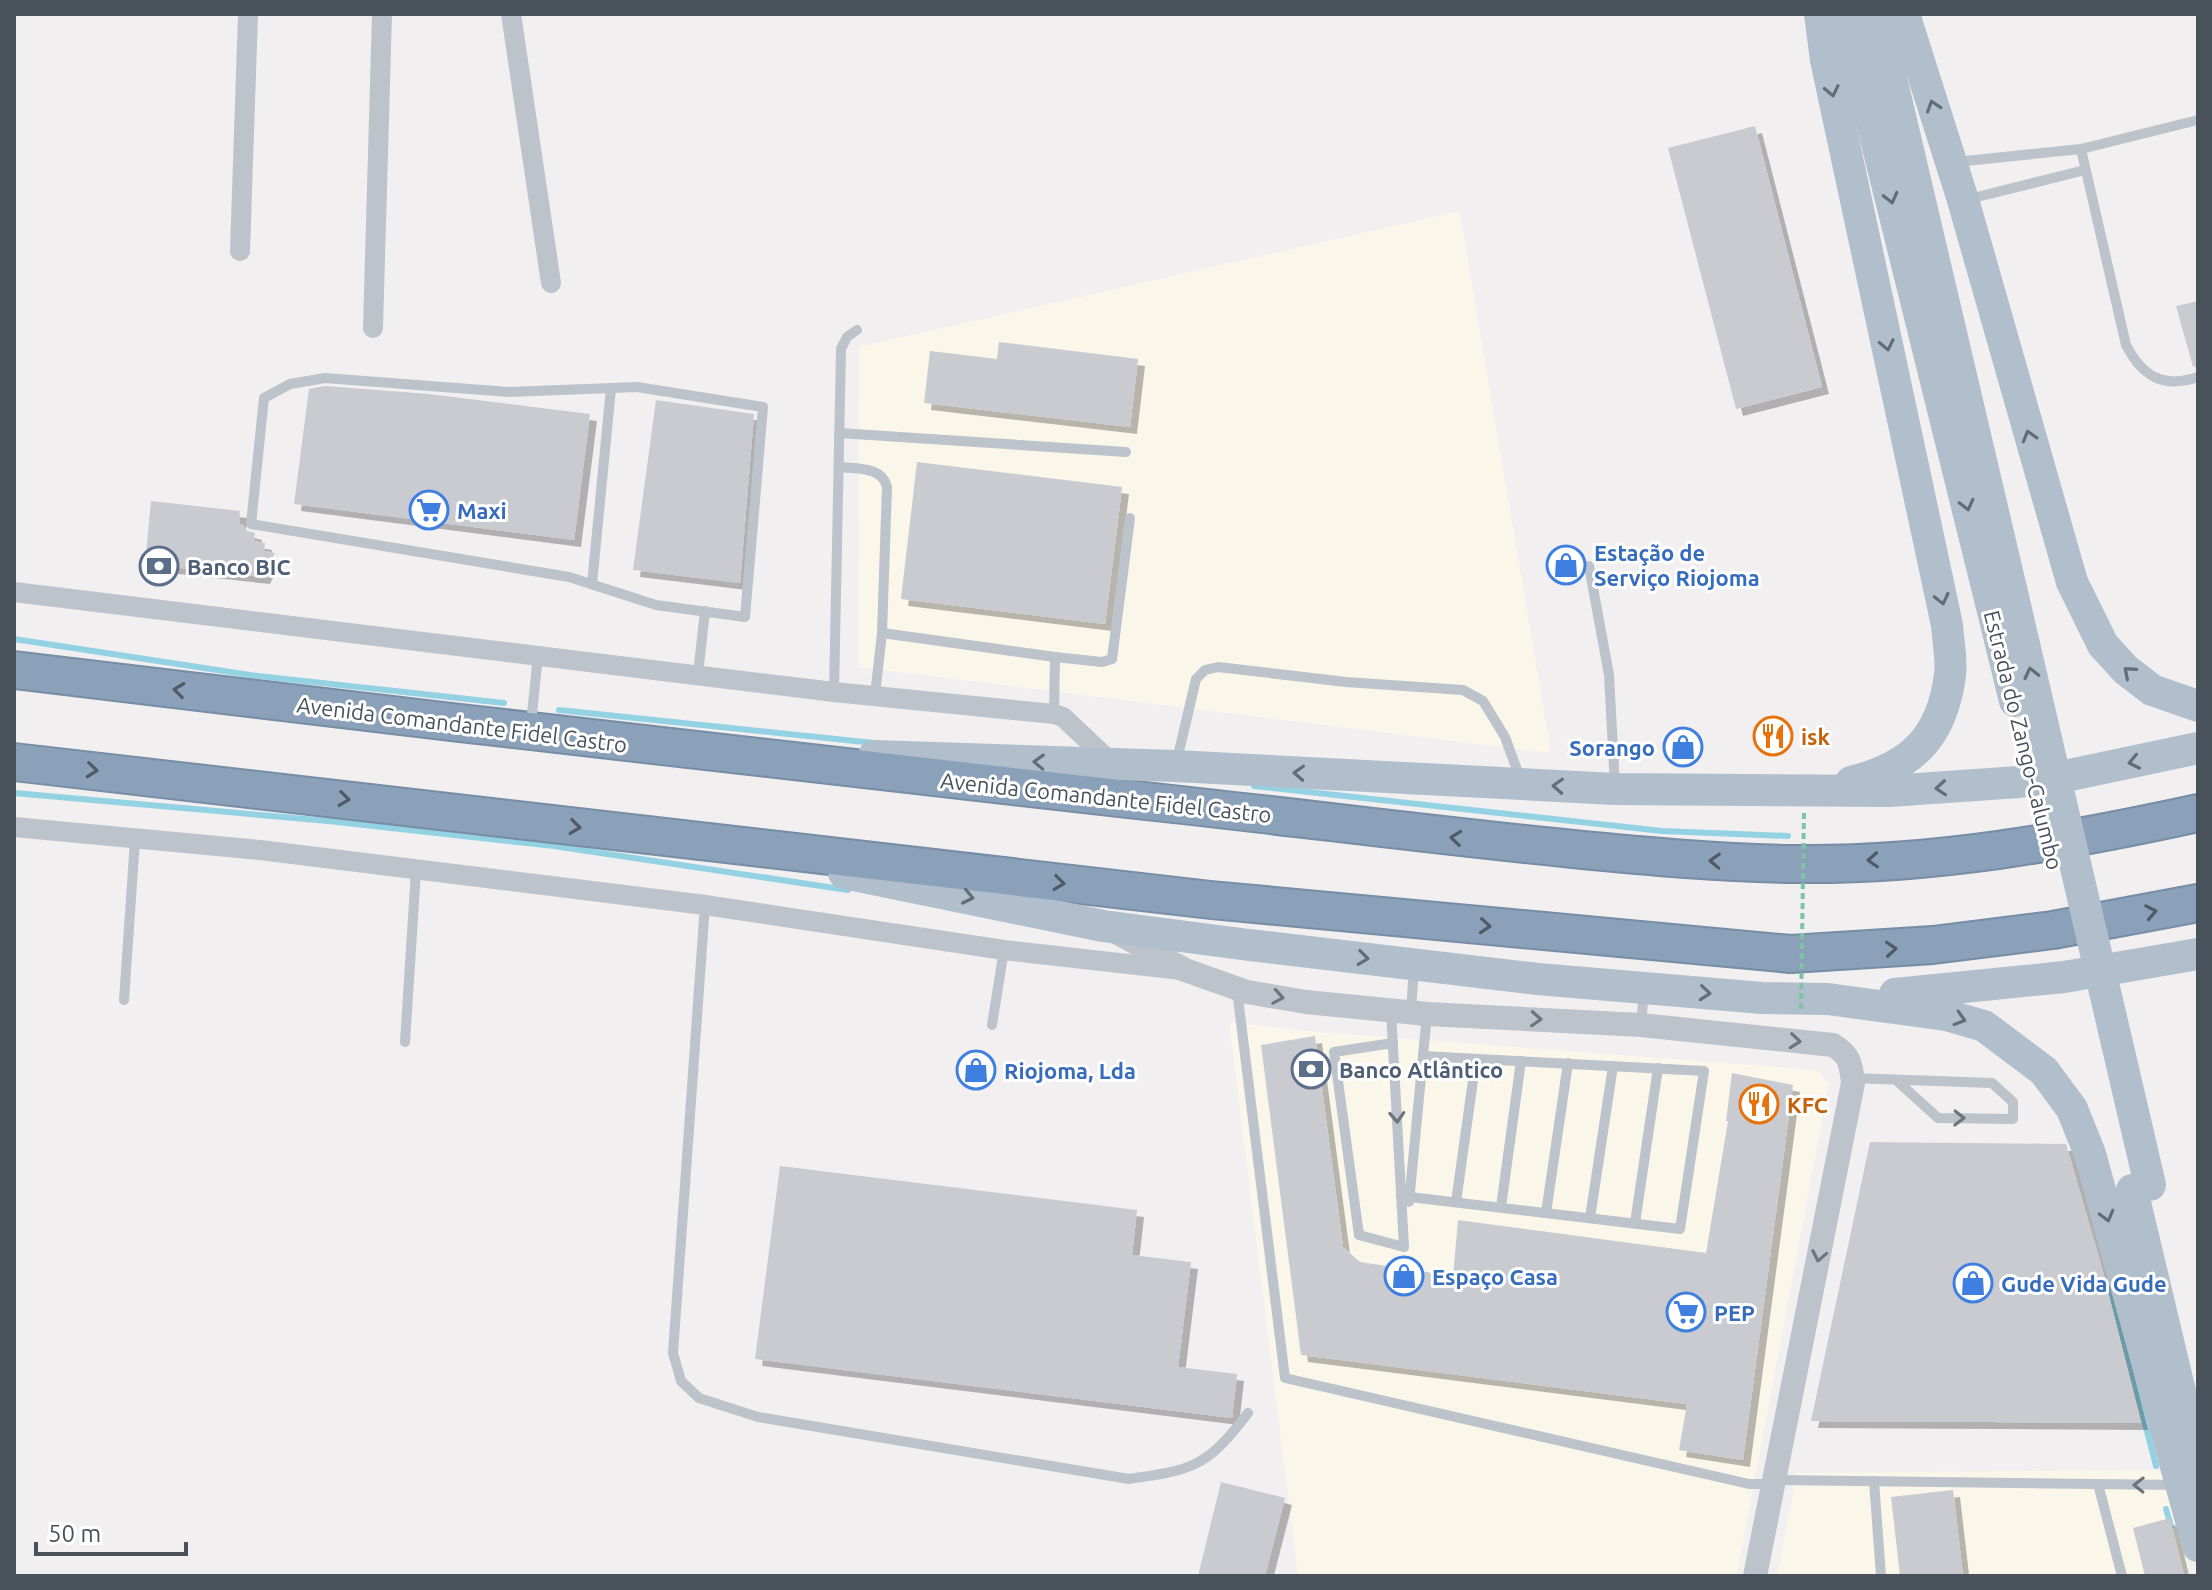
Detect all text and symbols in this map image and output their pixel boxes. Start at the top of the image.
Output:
one-way arrow [1823,84,1840,97]
one-way arrow [1926,99,1942,113]
one-way arrow [1881,191,1898,205]
one-way arrow [1878,338,1895,352]
one-way arrow [2022,429,2039,443]
supermarket icon: Maxi [408,489,450,531]
place label: Maxi [457,498,507,523]
one-way arrow [1957,498,1974,511]
place label: Estação de Serviço Riojoma [1594,540,1760,591]
shop icon: Estação de Serviço Riojoma [1545,544,1587,586]
bank icon: Banco BIC [138,545,180,587]
place label: Banco BIC [187,554,291,579]
one-way arrow [1932,592,1949,606]
street label: Estrada do Zango-Calumbo [1980,608,2068,872]
one-way arrow [2023,667,2040,681]
one-way arrow [2124,667,2139,681]
one-way arrow [172,682,186,699]
street label: Avenida Comandante Fidel Castro [295,691,629,757]
restaurant icon: isk [1752,715,1794,757]
place label: isk [1801,724,1831,749]
shop icon: Sorango [1662,726,1704,768]
place label: Sorango [1569,735,1655,760]
one-way arrow [2128,753,2141,770]
one-way arrow [1032,754,1045,771]
one-way arrow [85,762,98,779]
one-way arrow [1292,764,1305,781]
street label: Avenida Comandante Fidel Castro [939,767,1273,827]
one-way arrow [1551,777,1564,794]
one-way arrow [1934,779,1947,796]
one-way arrow [337,790,351,807]
one-way arrow [569,819,582,836]
one-way arrow [1449,829,1462,846]
one-way arrow [1708,852,1721,869]
one-way arrow [1866,852,1879,869]
one-way arrow [1053,874,1066,891]
one-way arrow [961,888,974,905]
one-way arrow [2144,904,2157,921]
one-way arrow [1479,917,1492,934]
one-way arrow [1885,940,1898,957]
one-way arrow [1357,950,1370,967]
one-way arrow [1699,984,1712,1001]
one-way arrow [1271,988,1284,1005]
one-way arrow [1953,1010,1966,1026]
one-way arrow [1531,1011,1543,1028]
one-way arrow [1789,1033,1802,1050]
bank icon: Banco Atlântico [1290,1048,1332,1090]
shop icon: Riojoma, Lda [955,1049,997,1091]
place label: Banco Atlântico [1339,1057,1503,1082]
place label: Riojoma, Lda [1004,1058,1136,1083]
restaurant icon: KFC [1738,1083,1780,1125]
place label: KFC [1787,1092,1828,1117]
one-way arrow [1953,1110,1966,1127]
one-way arrow [1388,1111,1405,1124]
one-way arrow [2098,1208,2114,1222]
one-way arrow [1811,1249,1828,1263]
shop icon: Espaço Casa [1383,1255,1425,1297]
shop icon: Gude Vida Gude [1952,1262,1994,1304]
place label: Espaço Casa [1432,1264,1558,1290]
place label: Gude Vida Gude [2001,1271,2167,1296]
supermarket icon: PEP [1665,1291,1707,1333]
place label: PEP [1714,1300,1755,1325]
one-way arrow [2132,1476,2145,1494]
scale bar [36,1506,186,1556]
text: 50 m [48,1520,101,1547]

